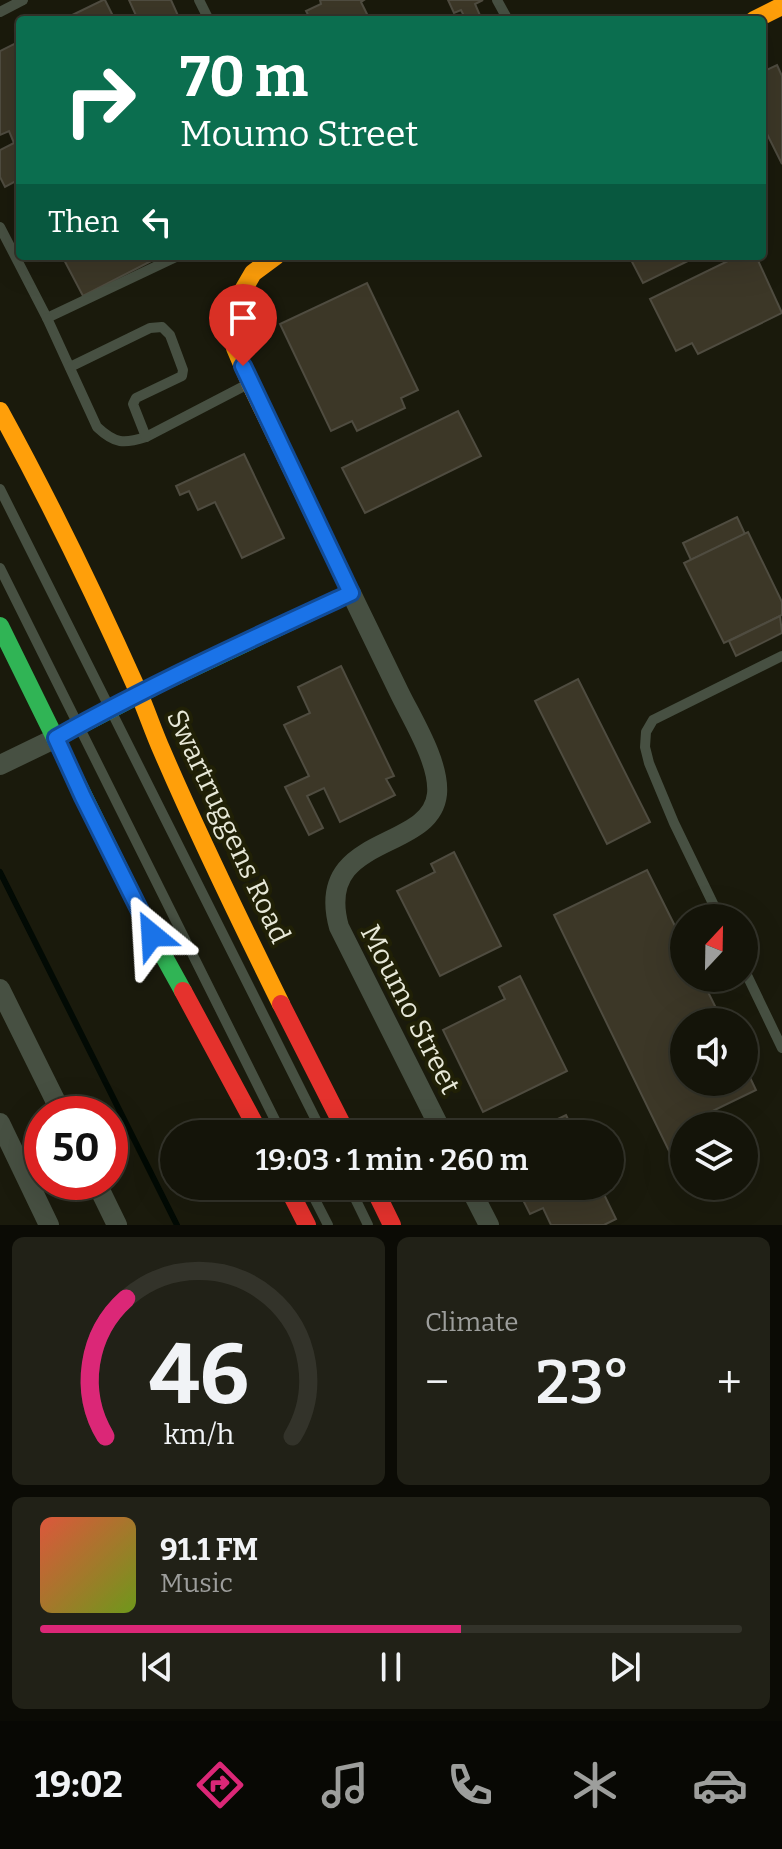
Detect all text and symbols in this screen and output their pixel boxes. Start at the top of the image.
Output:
text: 70 m [180,44,308,111]
icon: right [48,48,152,152]
text: Moumo Street [180,112,418,156]
icon: left [135,200,179,244]
text: Then [48,204,119,240]
pin [209,284,277,366]
icon: arrive [221,296,265,340]
street label: Swartruggens Road [160,704,297,948]
position arrow [110,893,194,977]
north arrow [670,904,758,992]
map controls [670,904,758,1200]
street label: Moumo Street [354,919,467,1099]
button: sound [670,1008,758,1096]
speed limit sign: 50 [24,1096,128,1200]
button: layers [670,1112,758,1200]
text: 19:03 · 1 min · 260 m [256,1142,528,1178]
text: Climate [425,1307,519,1338]
text: 46 [149,1325,248,1425]
text: 23° [536,1347,630,1419]
text: − [425,1356,449,1409]
text: + [717,1356,742,1409]
text: km/h [163,1417,234,1452]
text: 91.1 FM [160,1532,258,1568]
text: Music [160,1568,233,1599]
icon: previous [135,1645,179,1689]
icon: pause [369,1645,413,1689]
icon: next [603,1645,647,1689]
icon: directions [192,1757,248,1813]
icon: music [317,1757,373,1813]
icon: phone [442,1757,498,1813]
icon: climate [567,1757,623,1813]
icon: car [692,1757,748,1813]
text: 19:02 [34,1763,123,1807]

